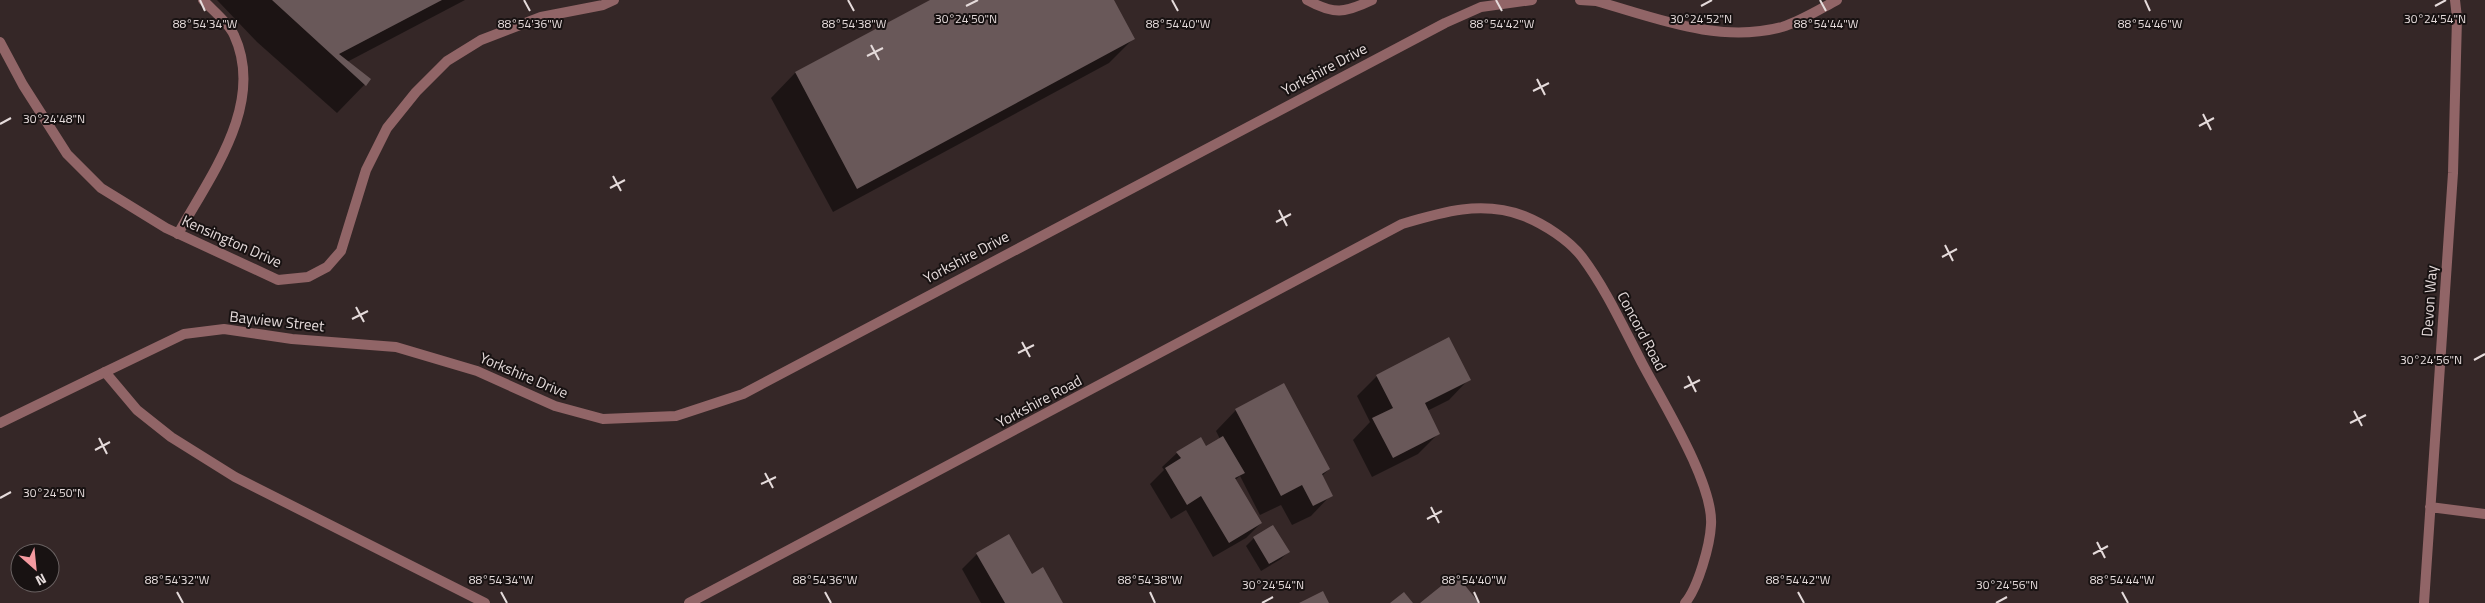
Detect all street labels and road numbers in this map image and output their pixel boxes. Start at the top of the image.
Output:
street label: Yorkshire Drive [1277,37,1371,101]
street label: Kensington Drive [178,209,286,273]
street label: Yorkshire Drive [919,225,1013,289]
street label: Devon Way [2415,265,2443,337]
street label: Concord Road [1611,287,1673,375]
street label: Bayview Street [228,305,326,337]
street label: Yorkshire Drive [476,346,572,404]
street label: Yorkshire Road [992,369,1086,433]

